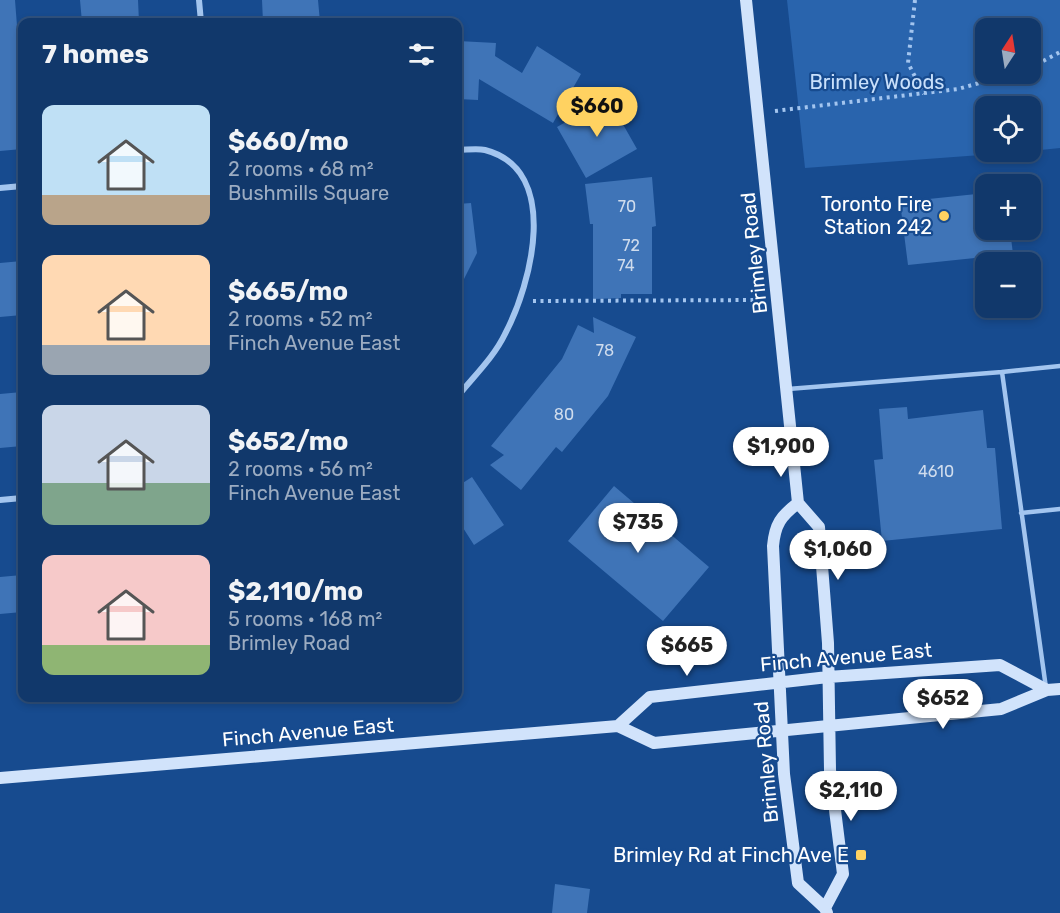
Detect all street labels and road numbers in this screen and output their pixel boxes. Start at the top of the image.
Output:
street label: Brimley Road [736,191,772,315]
street label: Finch Avenue East [759,638,933,676]
street label: Brimley Road [749,700,783,824]
street label: Finch Avenue East [221,713,395,751]

